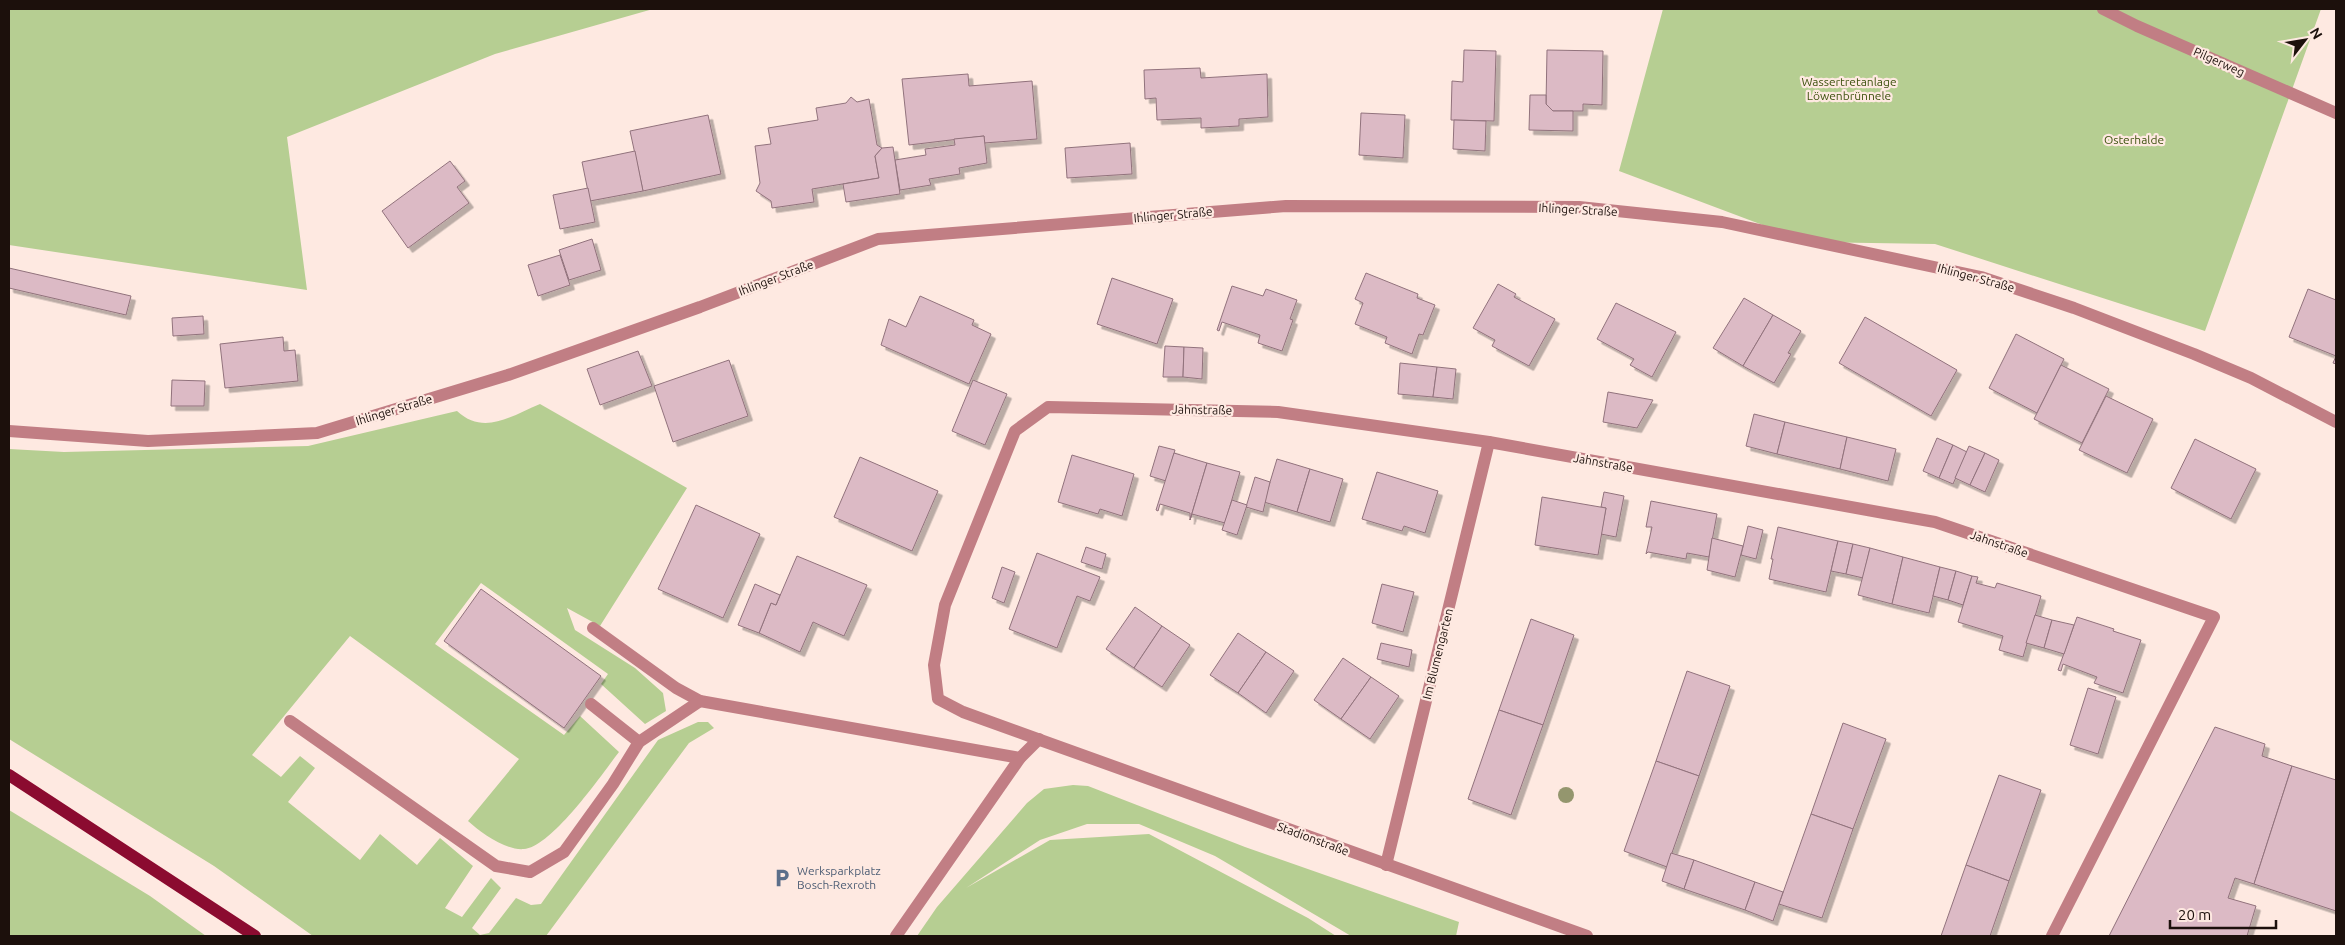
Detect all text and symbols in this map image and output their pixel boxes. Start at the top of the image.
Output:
north arrow [2280,15,2330,65]
text: N [2307,25,2326,42]
street label: Pilgerweg [2192,45,2247,79]
park label: Wassertretanlage Löwenbrünnele [1801,75,1897,102]
park label: Osterhalde [2104,133,2164,146]
street label: Ihlinger Straße [1538,201,1618,218]
street label: Ihlinger Straße [1133,205,1213,224]
street label: Ihlinger Straße [737,257,815,298]
street label: Ihlinger Straße [1936,261,2016,294]
street label: Ihlinger Straße [354,392,434,427]
street label: Jahnstraße [1172,402,1232,417]
street label: Jahnstraße [1572,451,1634,474]
street label: Jahnstraße [1969,528,2030,559]
street label: Im Blumengarten [1420,607,1455,701]
street label: Stadionstraße [1275,820,1351,858]
place label: Werksparkplatz Bosch-Rexroth [797,864,881,891]
parking icon: Werksparkplatz Bosch-Rexroth [771,867,793,889]
scale bar [2170,898,2276,930]
text: 20 m [2178,906,2211,923]

